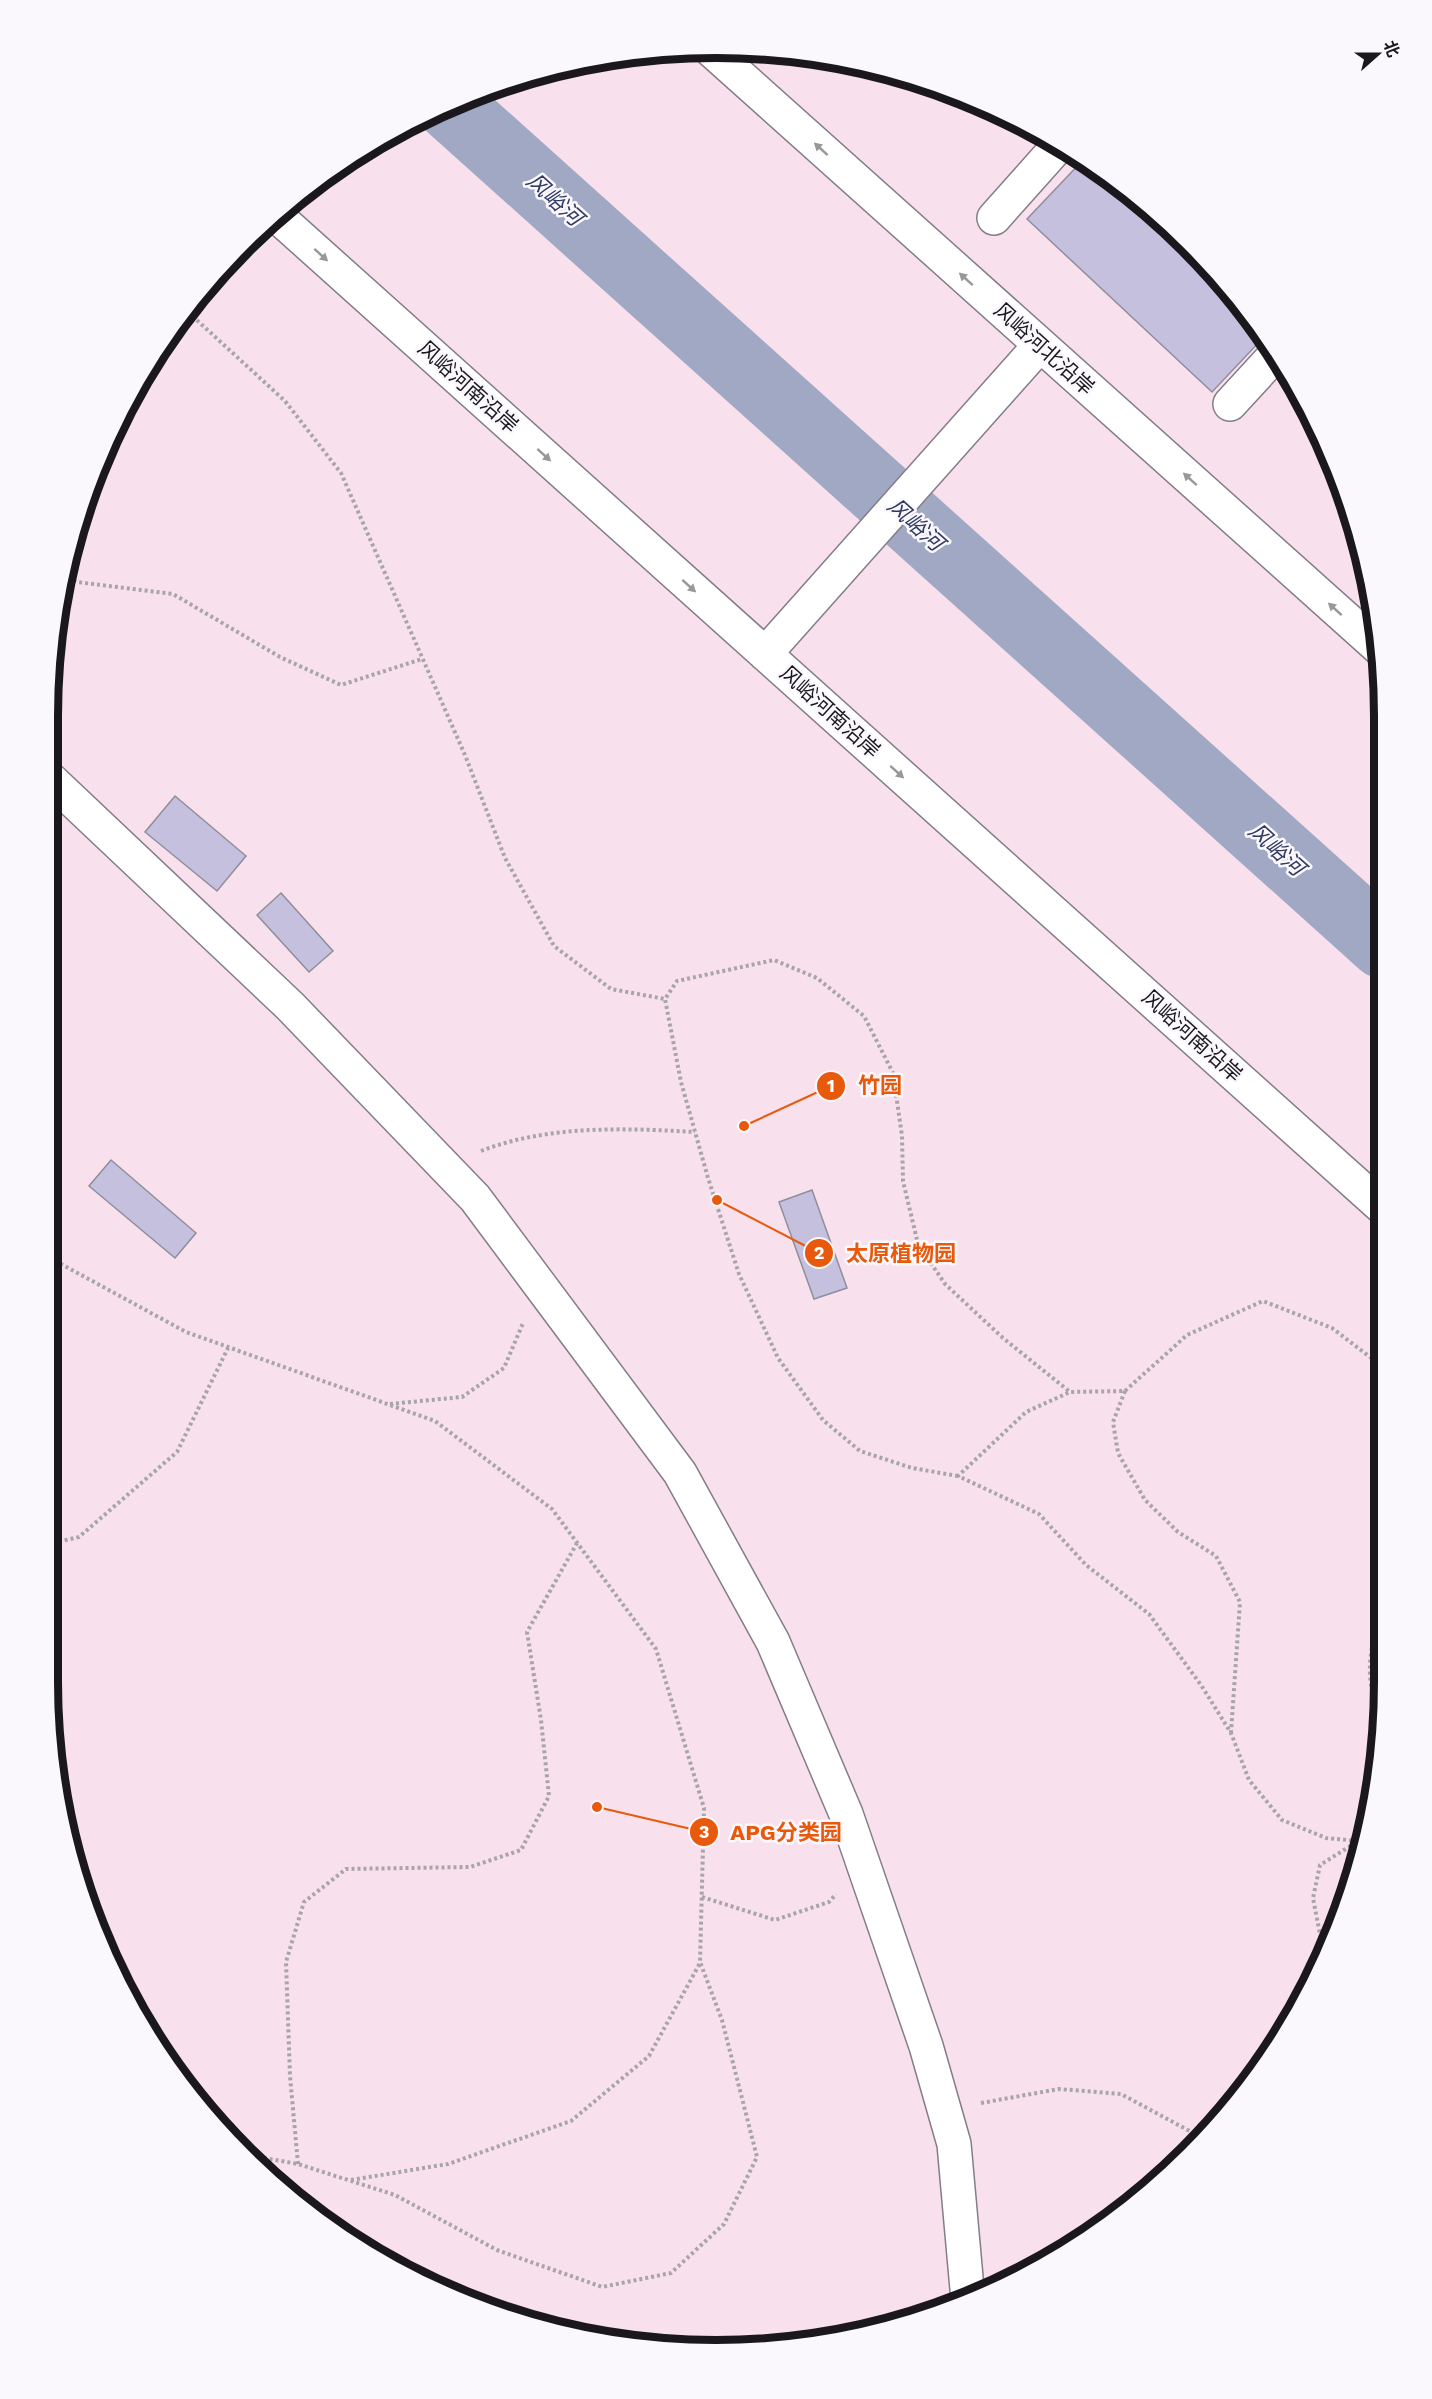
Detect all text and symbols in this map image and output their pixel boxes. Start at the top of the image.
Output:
north arrow [1348,24,1408,84]
text: 北 [1380,38,1403,60]
one-way arrow [814,142,829,156]
water label: 风峪河 [522,168,591,233]
one-way arrow [313,248,328,261]
one-way arrow [959,272,974,286]
street label: 风峪河北沿岸 [989,297,1100,400]
street label: 风峪河南沿岸 [413,335,524,438]
one-way arrow [536,448,551,461]
one-way arrow [1183,473,1198,486]
water label: 风峪河 [883,493,952,558]
one-way arrow [681,579,696,592]
one-way arrow [1328,603,1343,616]
street label: 风峪河南沿岸 [775,660,886,763]
one-way arrow [889,765,904,778]
water label: 风峪河 [1244,818,1313,883]
street label: 风峪河南沿岸 [1137,984,1248,1087]
callout: 竹园 [816,1066,914,1106]
text: 竹园 [858,1073,902,1098]
text: 1 [827,1075,835,1096]
callout: 太原植物园 [804,1233,968,1273]
text: 太原植物园 [846,1241,956,1266]
text: 2 [814,1242,824,1263]
callout: APG分类园 [689,1812,854,1852]
text: APG分类园 [730,1820,842,1845]
text: 3 [699,1821,709,1842]

